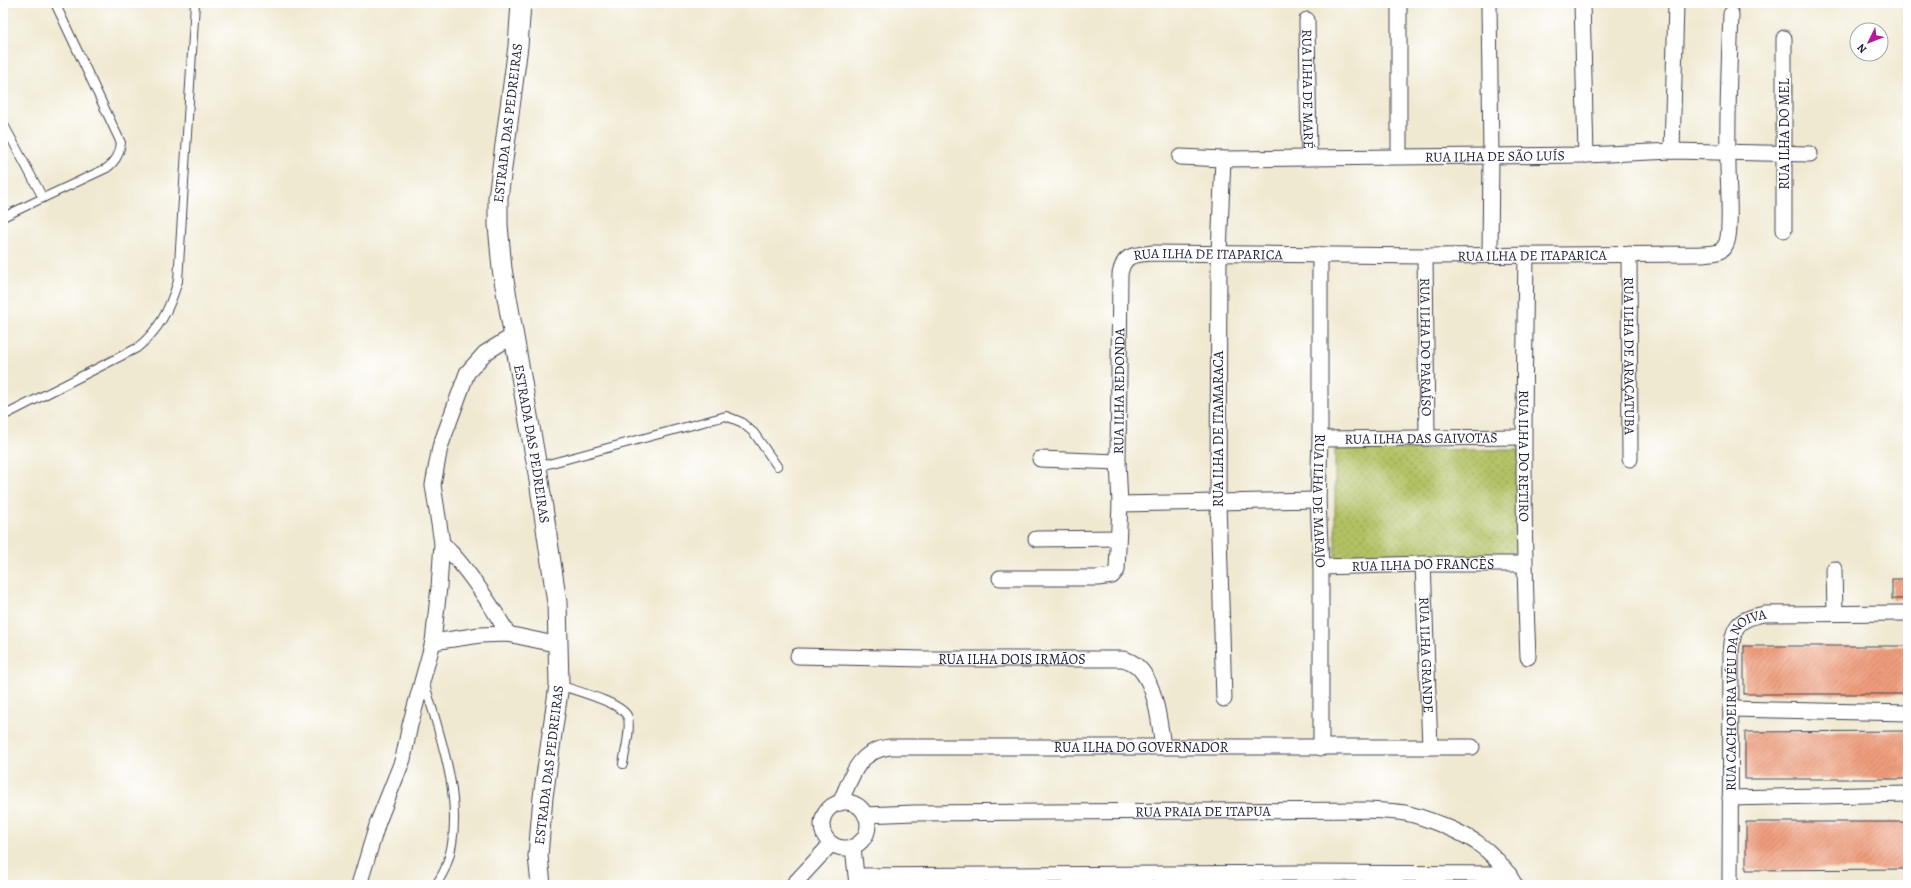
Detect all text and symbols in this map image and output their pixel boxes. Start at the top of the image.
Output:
north arrow [1849,22,1889,62]
street label: RUA ILHA DE MARÉ [1298,29,1318,149]
text: N [1854,40,1870,57]
street label: ESTRADA DAS PEDREIRAS [489,42,527,204]
street label: RUA ILHA DO MEL [1775,77,1794,190]
street label: RUA ILHA DE SÃO LUÍS [1425,146,1565,166]
street label: RUA ILHA DE ITAPARICA [1132,243,1284,265]
street label: RUA ILHA DE ITAPARICA [1457,245,1608,265]
street label: RUA ILHA DE ARAÇATUBA [1620,277,1639,436]
street label: RUA ILHA DO PARAÍSO [1416,278,1436,417]
street label: RUA ILHA REDONDA [1109,327,1129,454]
street label: RUA ILHA DE ITAMARACA [1209,350,1228,507]
street label: ESTRADA DAS PEDREIRAS [510,363,555,525]
street label: RUA ILHA DO RETIRO [1514,390,1534,522]
street label: RUA ILHA DAS GAIVOTAS [1344,428,1498,448]
street label: RUA ILHA DE MARAJO [1308,434,1331,569]
street label: RUA ILHA DO FRANCÊS [1351,554,1494,576]
street label: RUA ILHA GRANDE [1415,596,1438,713]
street label: RUA CACHOEIRA VÉU DA NOIVA [1721,604,1769,791]
street label: RUA ILHA DOIS IRMÃOS [938,650,1086,669]
street label: ESTRADA DAS PEDREIRAS [530,684,568,846]
street label: RUA ILHA DO GOVERNADOR [1054,738,1229,757]
street label: RUA PRAIA DE ITAPUA [1135,801,1272,821]

